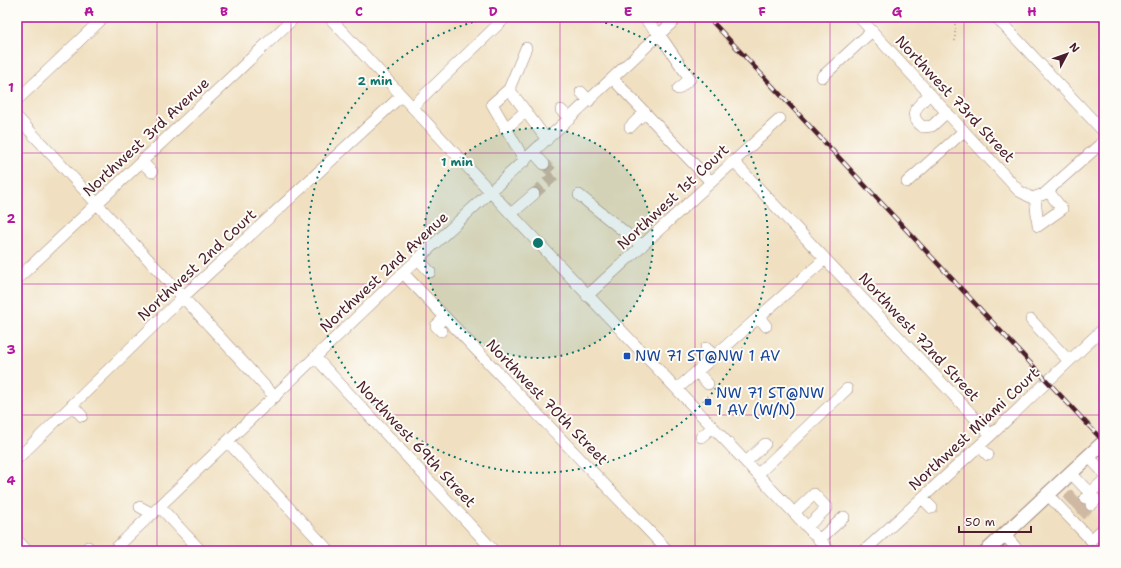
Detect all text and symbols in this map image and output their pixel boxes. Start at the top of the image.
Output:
text: A [84,3,94,20]
text: B [220,3,228,20]
text: C [355,3,363,20]
text: D [488,3,498,20]
text: E [624,3,633,20]
text: F [758,3,766,20]
text: G [892,3,903,20]
text: H [1027,3,1037,20]
street label: Northwest 73rd Street [891,31,1019,167]
north arrow [1047,34,1087,74]
text: N [1066,40,1083,56]
street label: Northwest 3rd Avenue [78,73,214,201]
text: 2 min [358,73,393,89]
text: 1 [8,79,14,96]
street label: Northwest 1st Court [613,140,733,254]
text: 1 min [441,154,473,170]
street label: Northwest 2nd Court [133,205,261,325]
street label: Northwest 2nd Avenue [315,207,453,337]
text: 2 [6,210,16,227]
centre of rings [531,236,545,250]
street label: Northwest 72nd Street [854,268,984,406]
street label: Northwest 70th Street [482,335,612,469]
text: 3 [6,341,16,358]
place label: NW 71 ST@NW 1 AV [635,346,780,366]
marker: NW 71 ST@NW 1 AV [622,351,632,361]
street label: Northwest Miami Court [904,363,1044,495]
street label: Northwest 69th Street [352,376,480,512]
place label: NW 71 ST@NW 1 AV (W/N) [716,383,824,420]
marker: NW 71 ST@NW 1 AV (W/N) [703,397,713,407]
text: 4 [6,472,16,489]
scale bar [959,508,1031,534]
text: 50 m [965,514,995,530]

